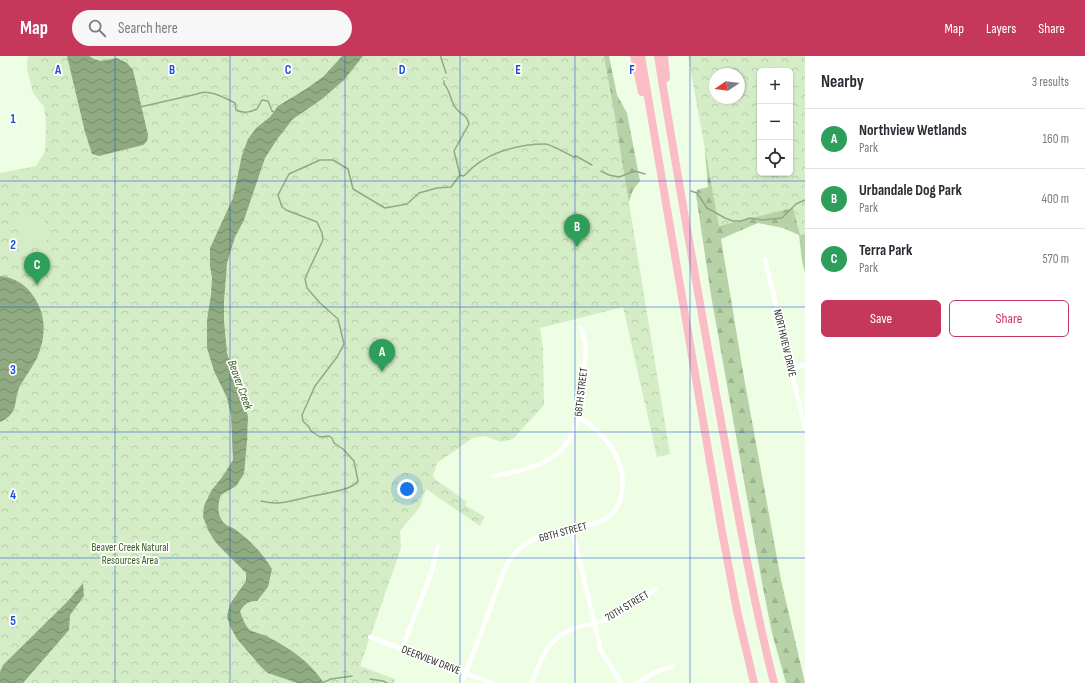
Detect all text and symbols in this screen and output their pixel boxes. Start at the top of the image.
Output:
search box [72,10,352,46]
text: Map [20,17,48,40]
icon: search [86,17,108,39]
text: Search here [118,19,178,38]
text: Map [944,20,964,37]
text: Layers [986,20,1016,37]
text: Share [1038,20,1065,37]
text: A [54,62,62,78]
text: B [169,62,175,78]
text: C [285,62,292,78]
text: D [399,62,406,78]
text: E [515,62,521,78]
text: F [629,62,635,78]
north arrow [709,68,745,104]
map controls [757,68,793,176]
button: + [757,68,793,104]
text: Nearby [821,72,864,92]
text: 3 results [1032,74,1069,90]
button: − [757,104,793,140]
text: 1 [10,111,16,127]
text: Northview Wetlands [859,121,967,140]
text: A [831,131,837,147]
text: 160 m [1043,131,1069,147]
button: locate [757,140,793,176]
text: Park [859,140,878,156]
text: Urbandale Dog Park [859,181,962,200]
text: B [831,191,837,207]
text: 400 m [1042,191,1069,207]
text: Park [859,200,878,216]
pin: B [564,214,590,247]
text: 2 [10,237,16,253]
text: Terra Park [859,241,912,260]
text: C [831,251,837,267]
text: 570 m [1042,251,1069,267]
pin: C [24,252,50,285]
text: Park [859,260,878,276]
button: Save [821,300,941,337]
button: Share [949,300,1069,337]
street label: NORTHVIEW DRIVE [771,308,799,378]
pin: A [369,339,395,372]
water label: Beaver Creek [224,358,256,412]
text: 3 [10,362,16,378]
street label: 68TH STREET [572,366,591,417]
your location [397,479,417,499]
text: 4 [10,487,16,503]
street label: 69TH STREET [538,519,589,545]
park label: Beaver Creek Natural Resources Area [91,541,169,567]
street label: 70TH STREET [603,588,652,624]
text: 5 [10,613,16,629]
street label: DEERVIEW DRIVE [400,643,462,677]

